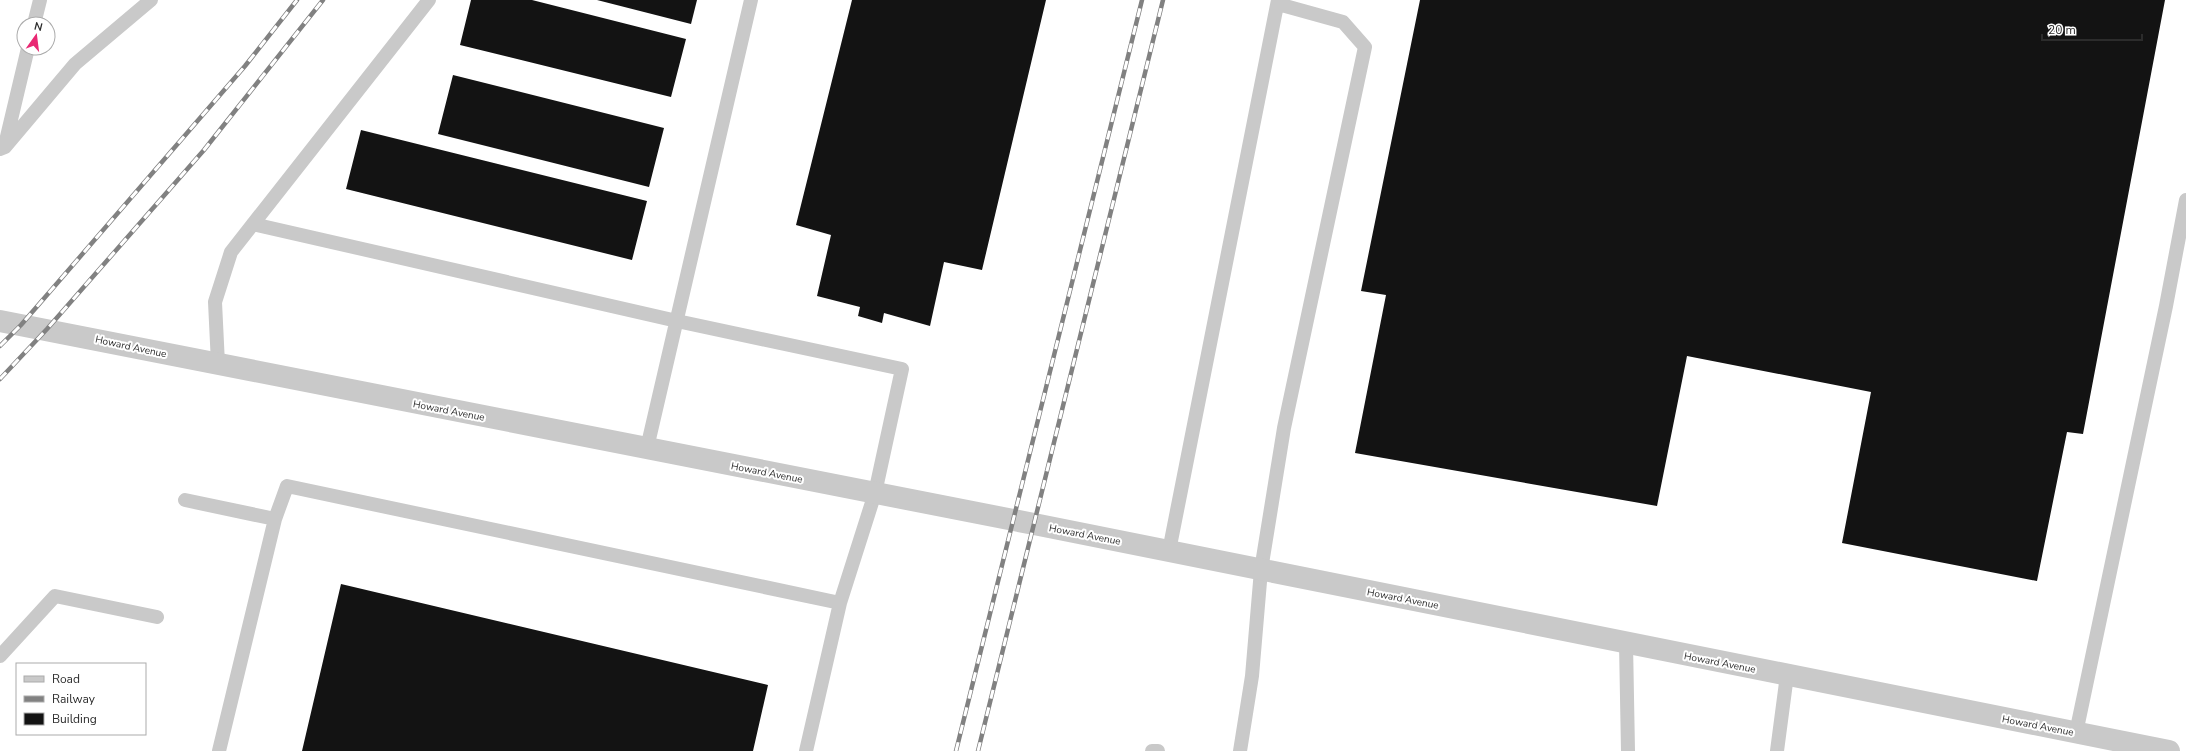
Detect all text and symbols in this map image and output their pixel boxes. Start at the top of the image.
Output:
north arrow [16,16,56,56]
scale bar [2042,16,2142,42]
text: N [32,19,44,35]
text: 20 m [2048,22,2076,38]
street label: Howard Avenue [94,333,168,361]
street label: Howard Avenue [412,397,486,425]
street label: Howard Avenue [730,459,804,487]
street label: Howard Avenue [1048,521,1122,549]
street label: Howard Avenue [1366,585,1440,613]
street label: Howard Avenue [1683,649,1757,677]
legend [16,663,146,735]
text: Road [52,671,80,687]
text: Railway [52,691,96,707]
text: Building [52,711,97,727]
street label: Howard Avenue [2001,712,2075,740]

